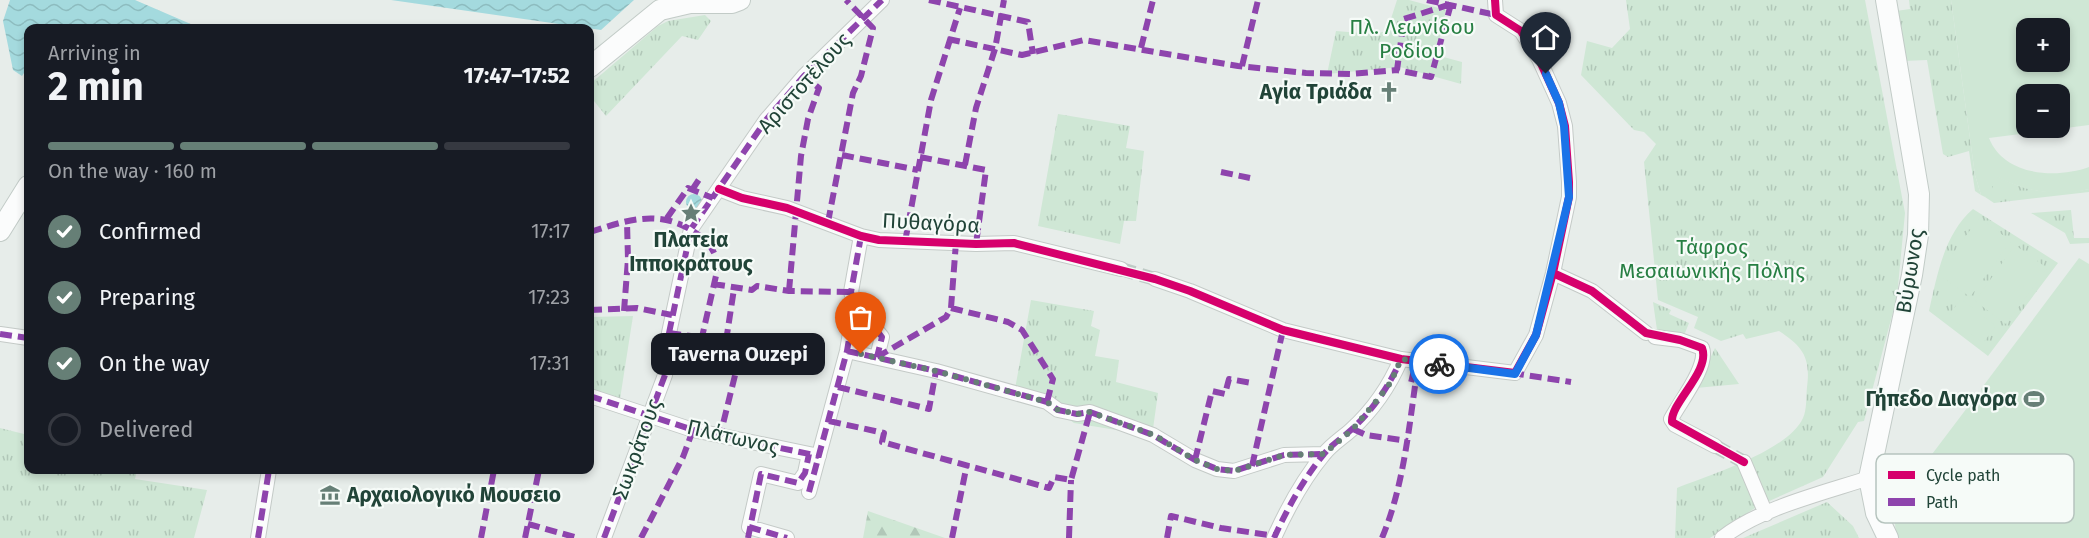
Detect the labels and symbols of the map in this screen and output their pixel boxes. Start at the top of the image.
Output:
pin [1520,12,1571,74]
park label: Πλ. Λεωνίδου Ροδίου [1349,14,1475,64]
street label: Αριστοτέλους [752,27,856,139]
place label: Αγία Τριάδα [1259,79,1372,105]
church icon: Αγία Τριάδα [1377,80,1401,104]
place icon: Πλατεία Ιπποκράτους [679,201,703,225]
street label: Πυθαγόρα [882,207,980,239]
place label: Πλατεία Ιπποκράτους [629,227,753,277]
street label: Βύρωνος [1890,227,1930,315]
park label: Τάφρος Μεσαιωνικής Πόλης [1619,234,1805,284]
pin [835,292,886,354]
callout: Taverna Ouzepi [651,333,825,375]
courier [1409,334,1469,394]
place label: Γήπεδο Διαγόρα [1866,386,2017,412]
sports icon: Γήπεδο Διαγόρα [2022,387,2046,411]
street label: Σωκράτους [607,395,667,503]
street label: Πλάτωνος [684,414,782,460]
legend [1876,454,2074,523]
text: Cycle path [1926,466,2000,485]
place label: Αρχαιολογικό Μουσειο [346,482,561,508]
museum icon: Αρχαιολογικό Μουσειο [318,483,342,507]
text: Path [1926,493,1958,512]

